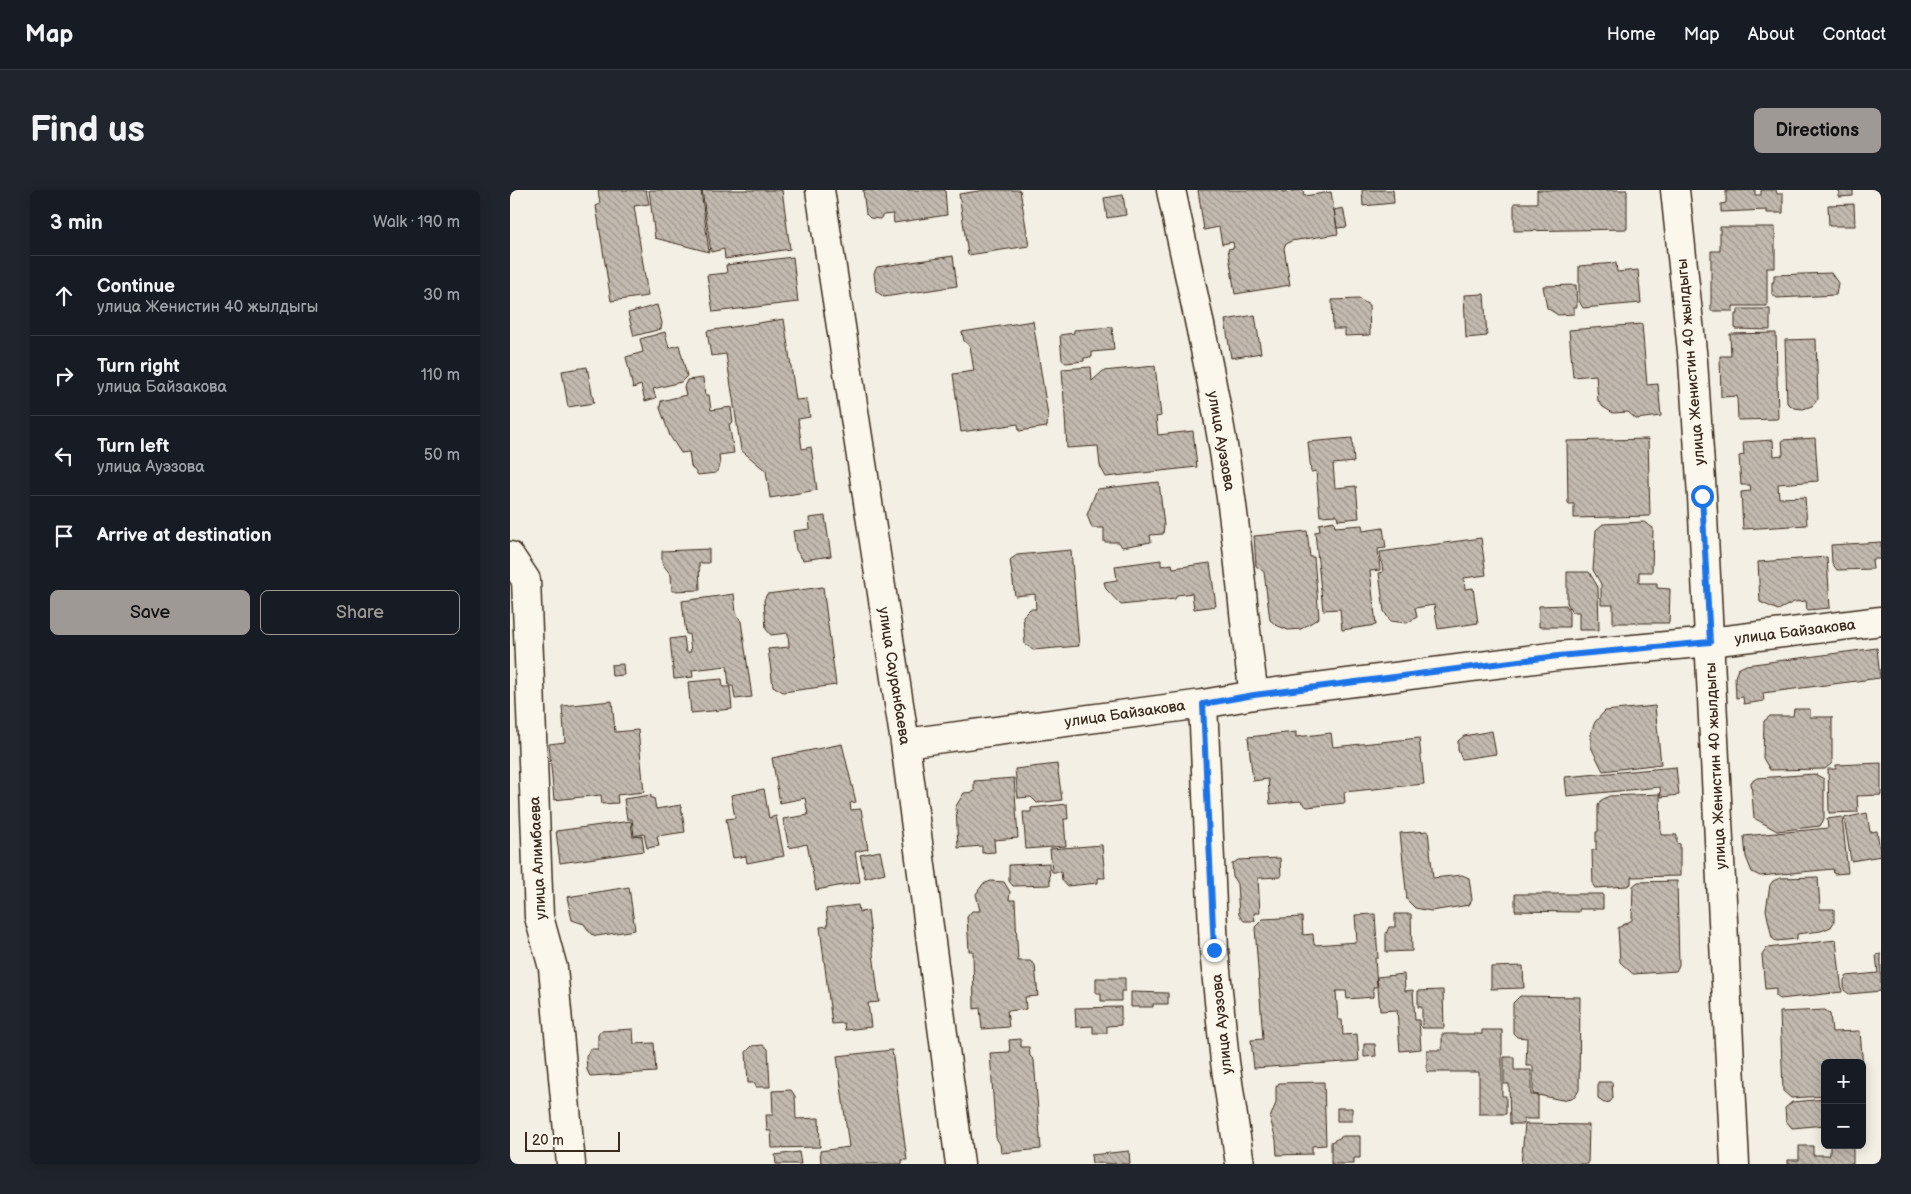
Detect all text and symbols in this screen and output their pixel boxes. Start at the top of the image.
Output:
text: Map [25,20,73,49]
text: Home [1607,24,1656,45]
text: Map [1684,24,1720,45]
text: About [1748,24,1795,45]
text: Contact [1823,24,1886,45]
button: Directions [1754,108,1881,153]
text: Find us [30,109,145,152]
text: 3 min [50,210,103,235]
text: Walk · 190 m [373,213,460,232]
street label: улица Женистин 40 жылдыгы [1672,258,1710,466]
text: Continue [97,275,175,298]
icon: ahead [50,282,78,310]
text: 30 m [423,286,460,305]
text: улица Женистин 40 жылдыгы [97,298,318,317]
text: Turn right [97,355,180,378]
icon: right [50,362,78,390]
text: 110 m [421,366,460,385]
text: улица Байзакова [97,378,227,397]
street label: улица Ауэзова [1203,390,1239,492]
text: Turn left [97,435,169,458]
icon: left [50,442,78,470]
text: 50 m [424,446,460,465]
text: улица Ауэзова [97,458,205,477]
route start [1691,485,1714,508]
icon: arrive [50,522,78,550]
text: Arrive at destination [97,524,272,547]
button: Save [50,590,250,635]
button: Share [260,590,460,635]
street label: улица Сауранбаева [874,606,914,746]
street label: улица Байзакова [1733,615,1857,649]
street label: улица Женистин 40 жылдыгы [1701,662,1731,870]
street label: улица Байзакова [1063,696,1187,732]
street label: улица Алимбаева [525,796,551,920]
route end [1203,939,1226,962]
street label: улица Ауэзова [1207,973,1237,1075]
map controls [1821,1059,1866,1149]
button: + [1821,1059,1866,1104]
button: − [1821,1104,1866,1149]
scale bar [525,1129,620,1152]
text: 20 m [532,1132,564,1149]

